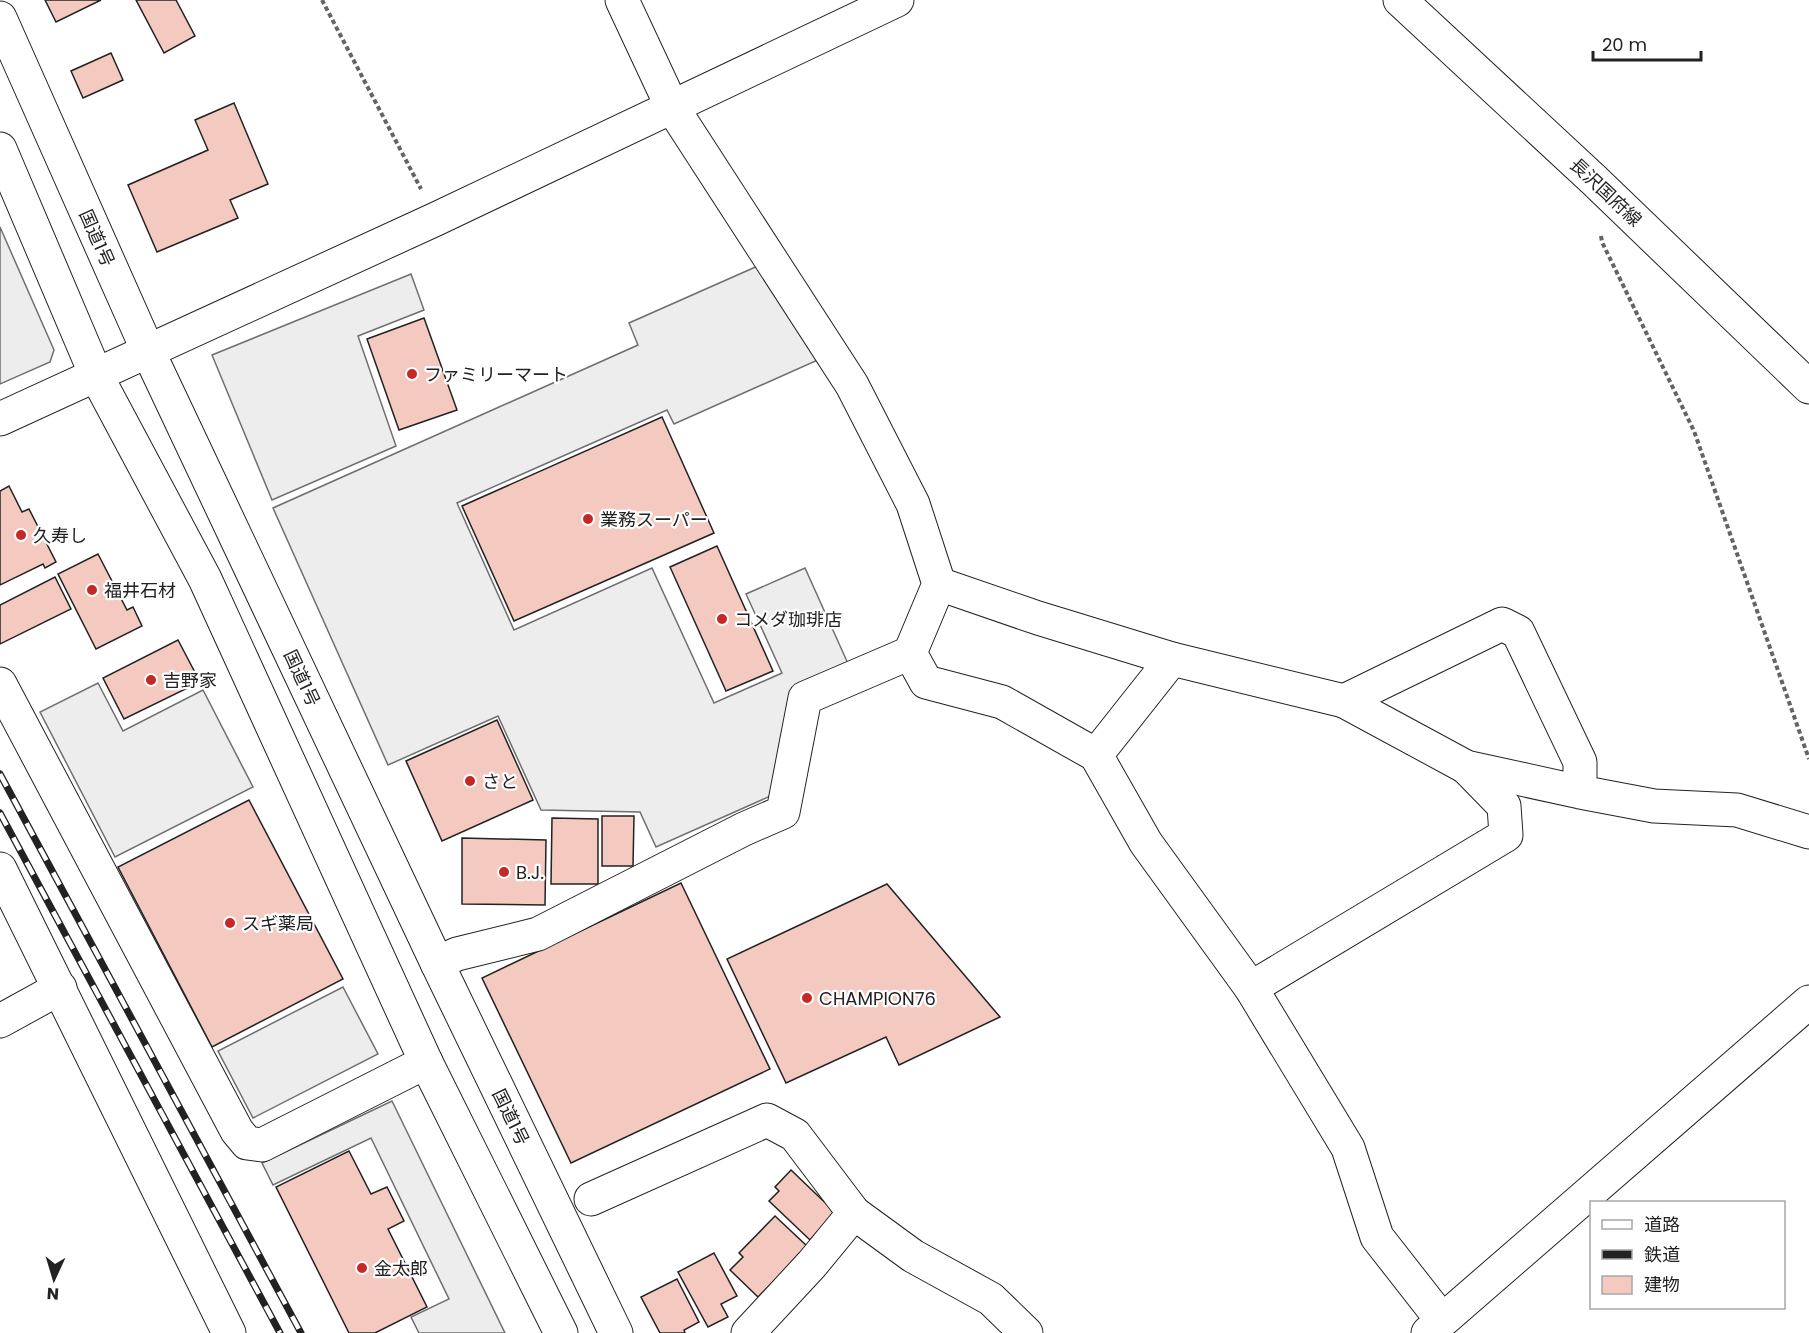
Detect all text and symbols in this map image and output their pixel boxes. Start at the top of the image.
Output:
scale bar [1593,24,1701,62]
text: 20 m [1602,32,1647,57]
street label: 長沢国府線 [1565,152,1647,232]
street label: 国道1号 [73,206,121,270]
place label: ファミリーマート [424,362,568,387]
marker: ファミリーマート [405,367,419,381]
place label: 業務スーパー [600,507,708,532]
marker: 業務スーパー [581,512,595,526]
place label: 久寿し [33,523,87,548]
marker: 久寿し [14,528,28,542]
place label: 福井石材 [104,578,176,603]
marker: 福井石材 [85,583,99,597]
place label: コメダ珈琲店 [734,607,842,632]
marker: コメダ珈琲店 [715,612,729,626]
street label: 国道1号 [278,646,326,710]
place label: 吉野家 [163,668,217,693]
marker: 吉野家 [144,673,158,687]
place label: さと [482,769,518,794]
marker: さと [463,774,477,788]
place label: B.J. [516,860,544,885]
marker: B.J. [497,865,511,879]
place label: スギ薬局 [242,911,314,936]
marker: スギ薬局 [223,916,237,930]
place label: CHAMPION76 [819,986,936,1011]
marker: CHAMPION76 [800,991,814,1005]
street label: 国道1号 [487,1085,535,1149]
legend [1590,1201,1785,1309]
text: 道路 [1644,1212,1680,1237]
text: 鉄道 [1644,1242,1680,1267]
north arrow [24,1249,84,1309]
place label: 金太郎 [374,1256,428,1281]
marker: 金太郎 [355,1261,369,1275]
text: 建物 [1644,1272,1680,1297]
text: N [46,1282,60,1305]

